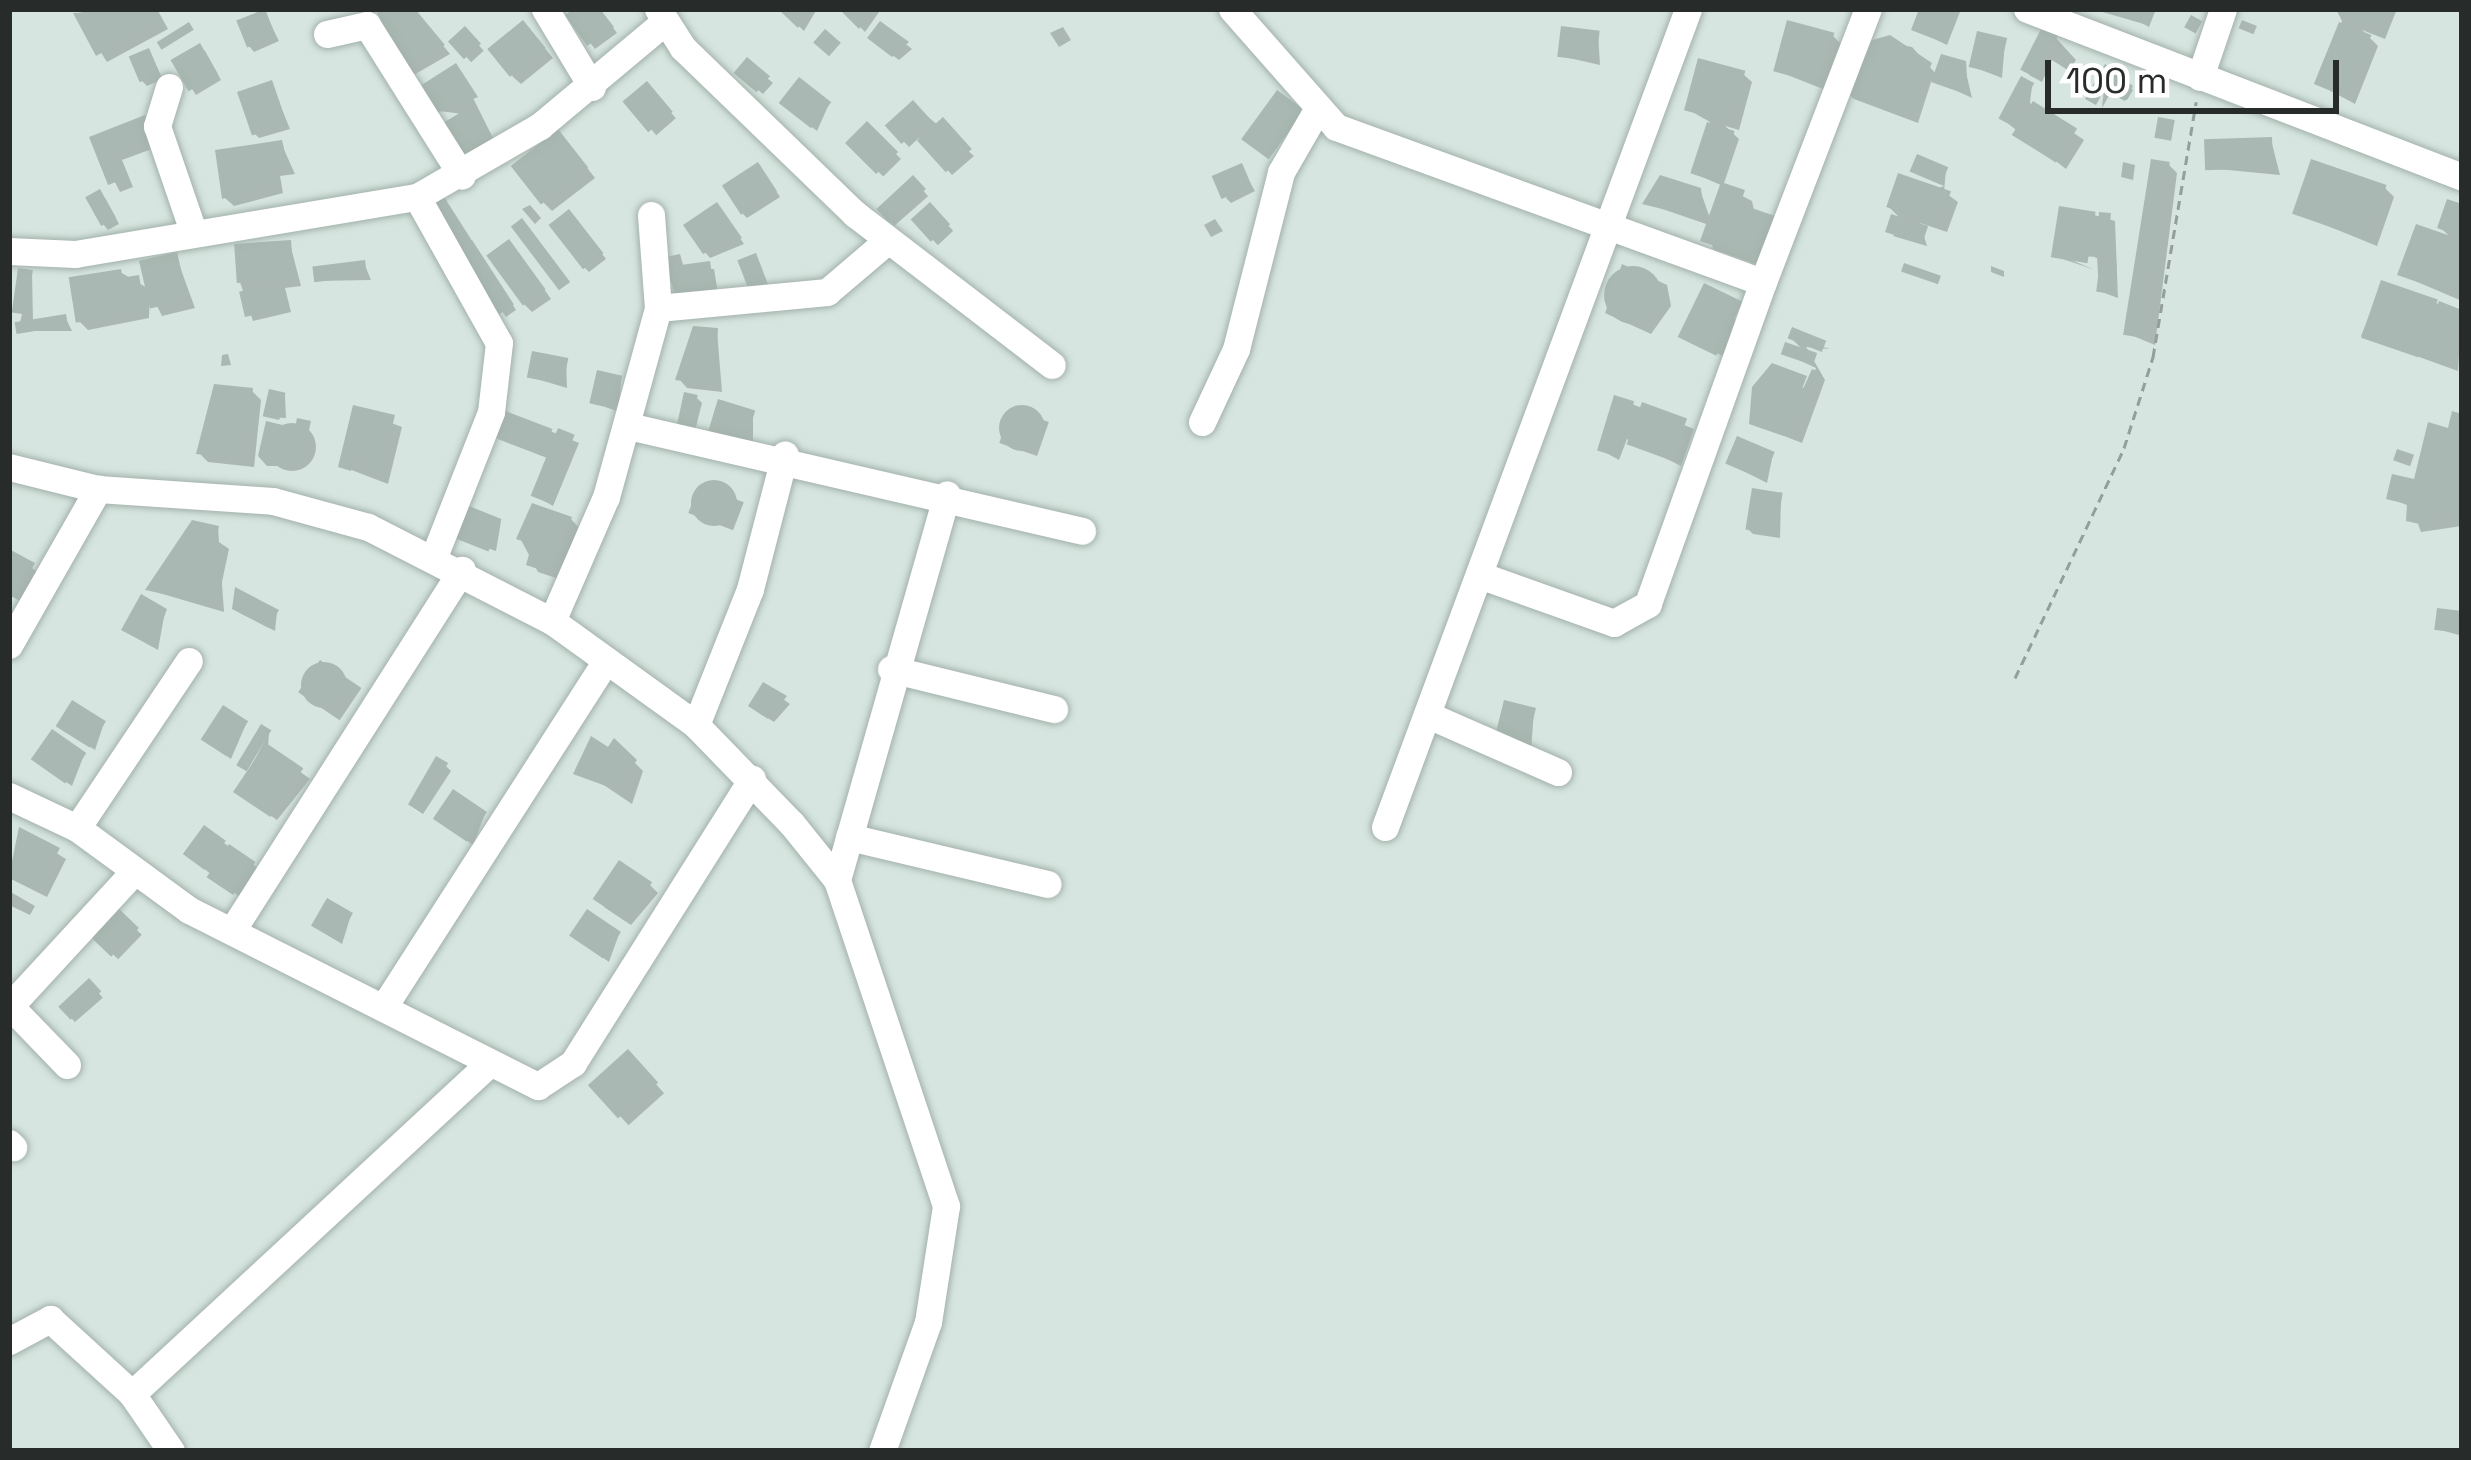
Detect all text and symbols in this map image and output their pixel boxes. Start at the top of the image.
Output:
scale bar [2051,36,2345,110]
text: 100 m [2066,58,2167,104]

